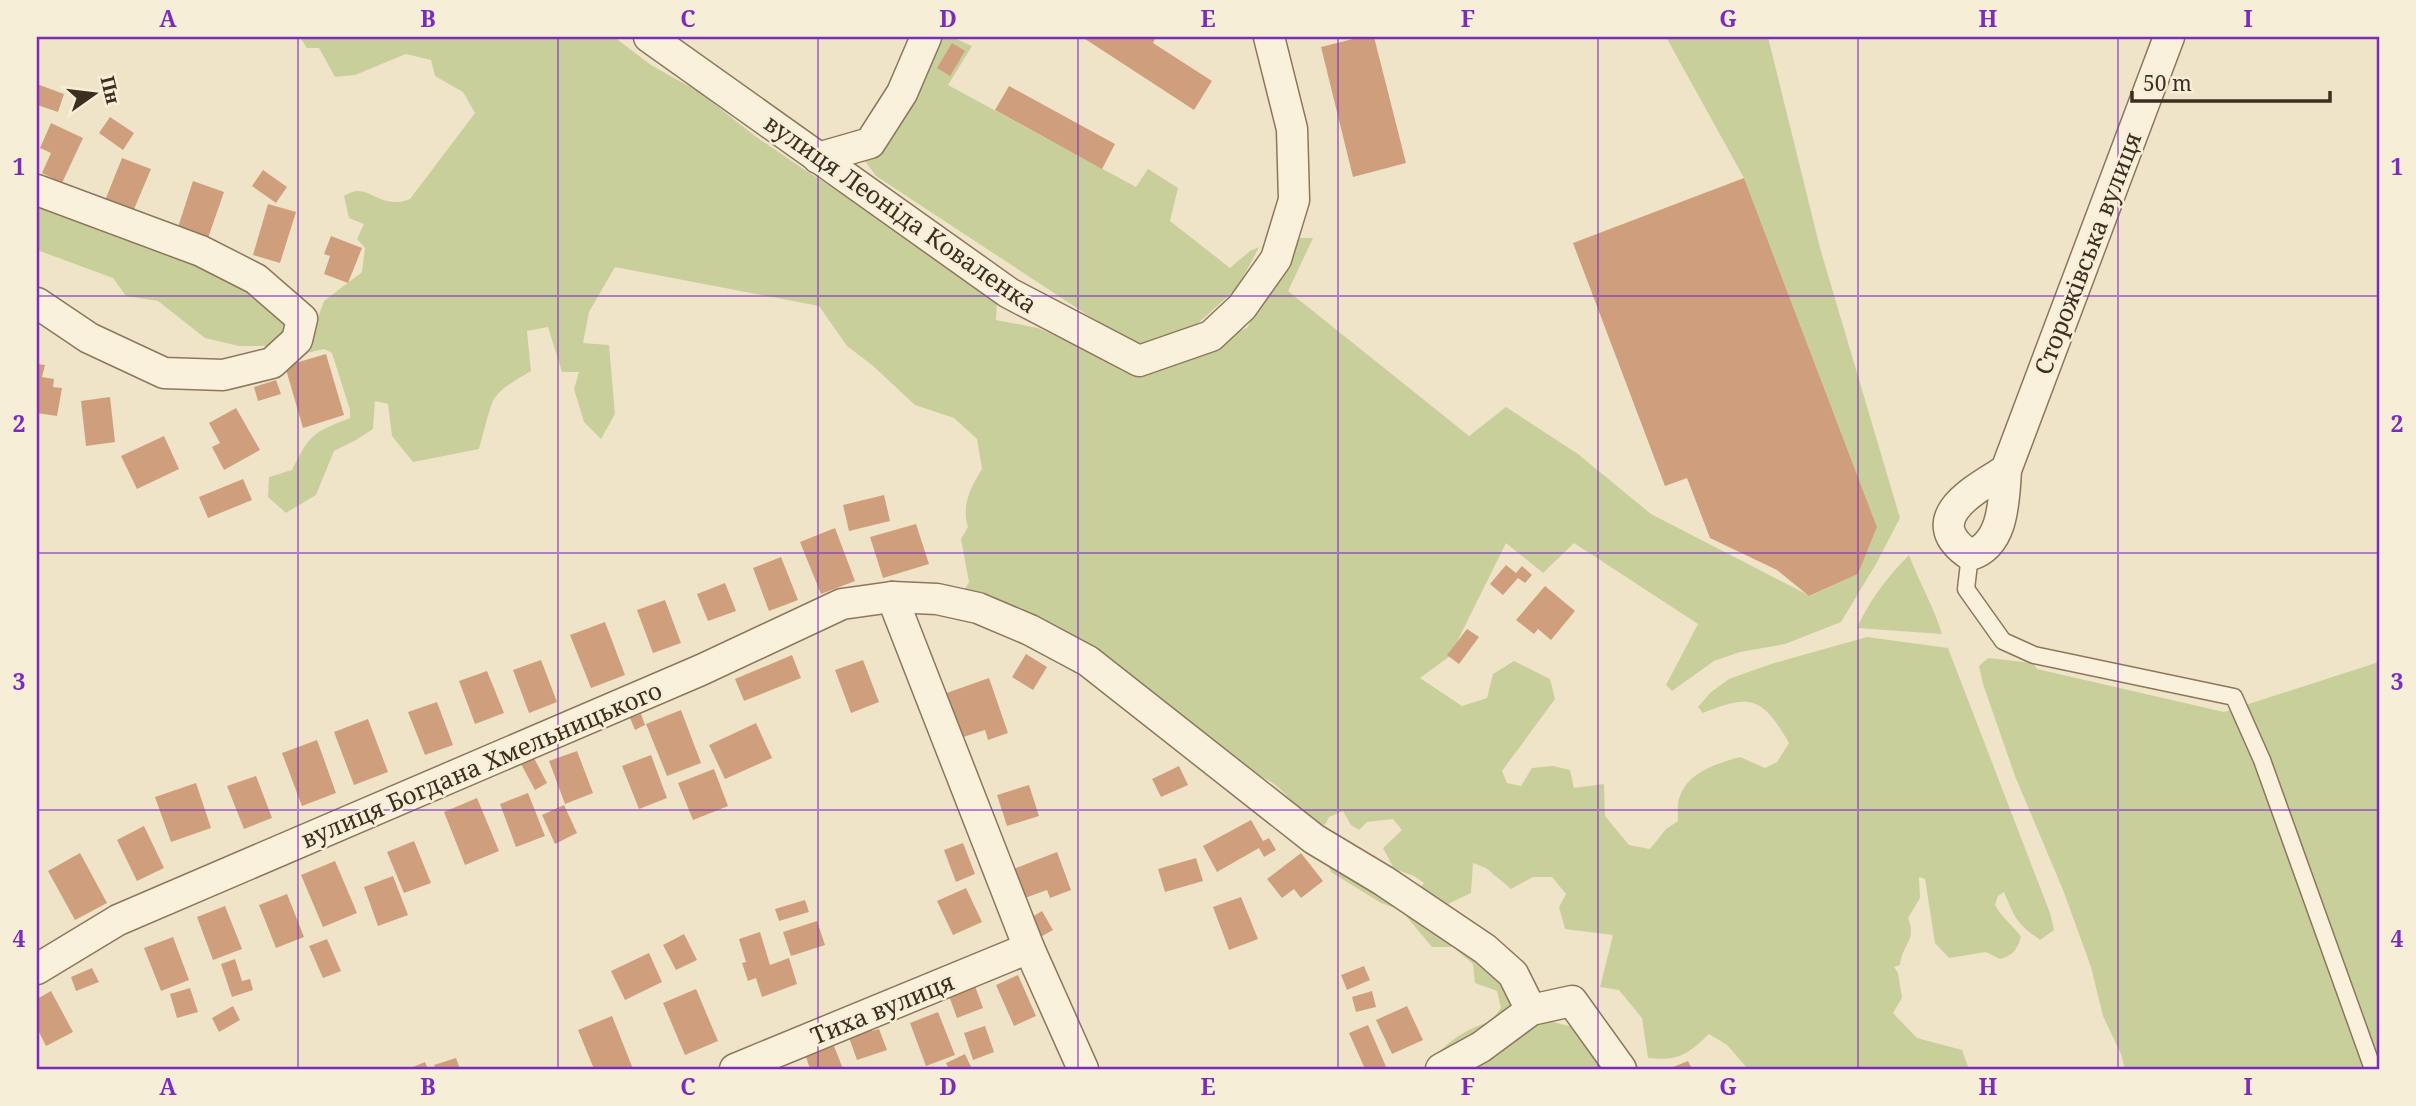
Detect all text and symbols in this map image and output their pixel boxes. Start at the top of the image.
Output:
text: A [159,2,177,34]
text: B [420,2,436,34]
text: C [680,2,696,34]
text: D [939,2,957,34]
text: E [1200,2,1216,34]
text: F [1461,2,1475,34]
text: G [1719,2,1737,34]
text: H [1979,2,1998,34]
text: I [2243,2,2253,34]
north arrow [60,60,130,130]
scale bar [2132,60,2330,104]
text: 50 m [2143,69,2192,97]
text: Пн [94,73,127,107]
street label: вулиця Леоніда Коваленка [758,106,1044,320]
street label: Сторожівська вулиця [2025,127,2149,379]
text: 1 [13,150,26,182]
text: 1 [2391,150,2404,182]
text: 2 [13,407,26,439]
text: 2 [2391,407,2404,439]
text: 3 [13,665,26,697]
text: 3 [2391,665,2404,697]
street label: вулиця Богдана Хмельницького [295,673,667,855]
text: 4 [13,922,26,954]
text: 4 [2391,922,2404,954]
street label: Тиха вулиця [805,964,959,1052]
text: A [159,1070,177,1102]
text: B [420,1070,436,1102]
text: C [680,1070,696,1102]
text: D [939,1070,957,1102]
text: E [1200,1070,1216,1102]
text: F [1461,1070,1475,1102]
text: G [1719,1070,1737,1102]
text: H [1979,1070,1998,1102]
text: I [2243,1070,2253,1102]

